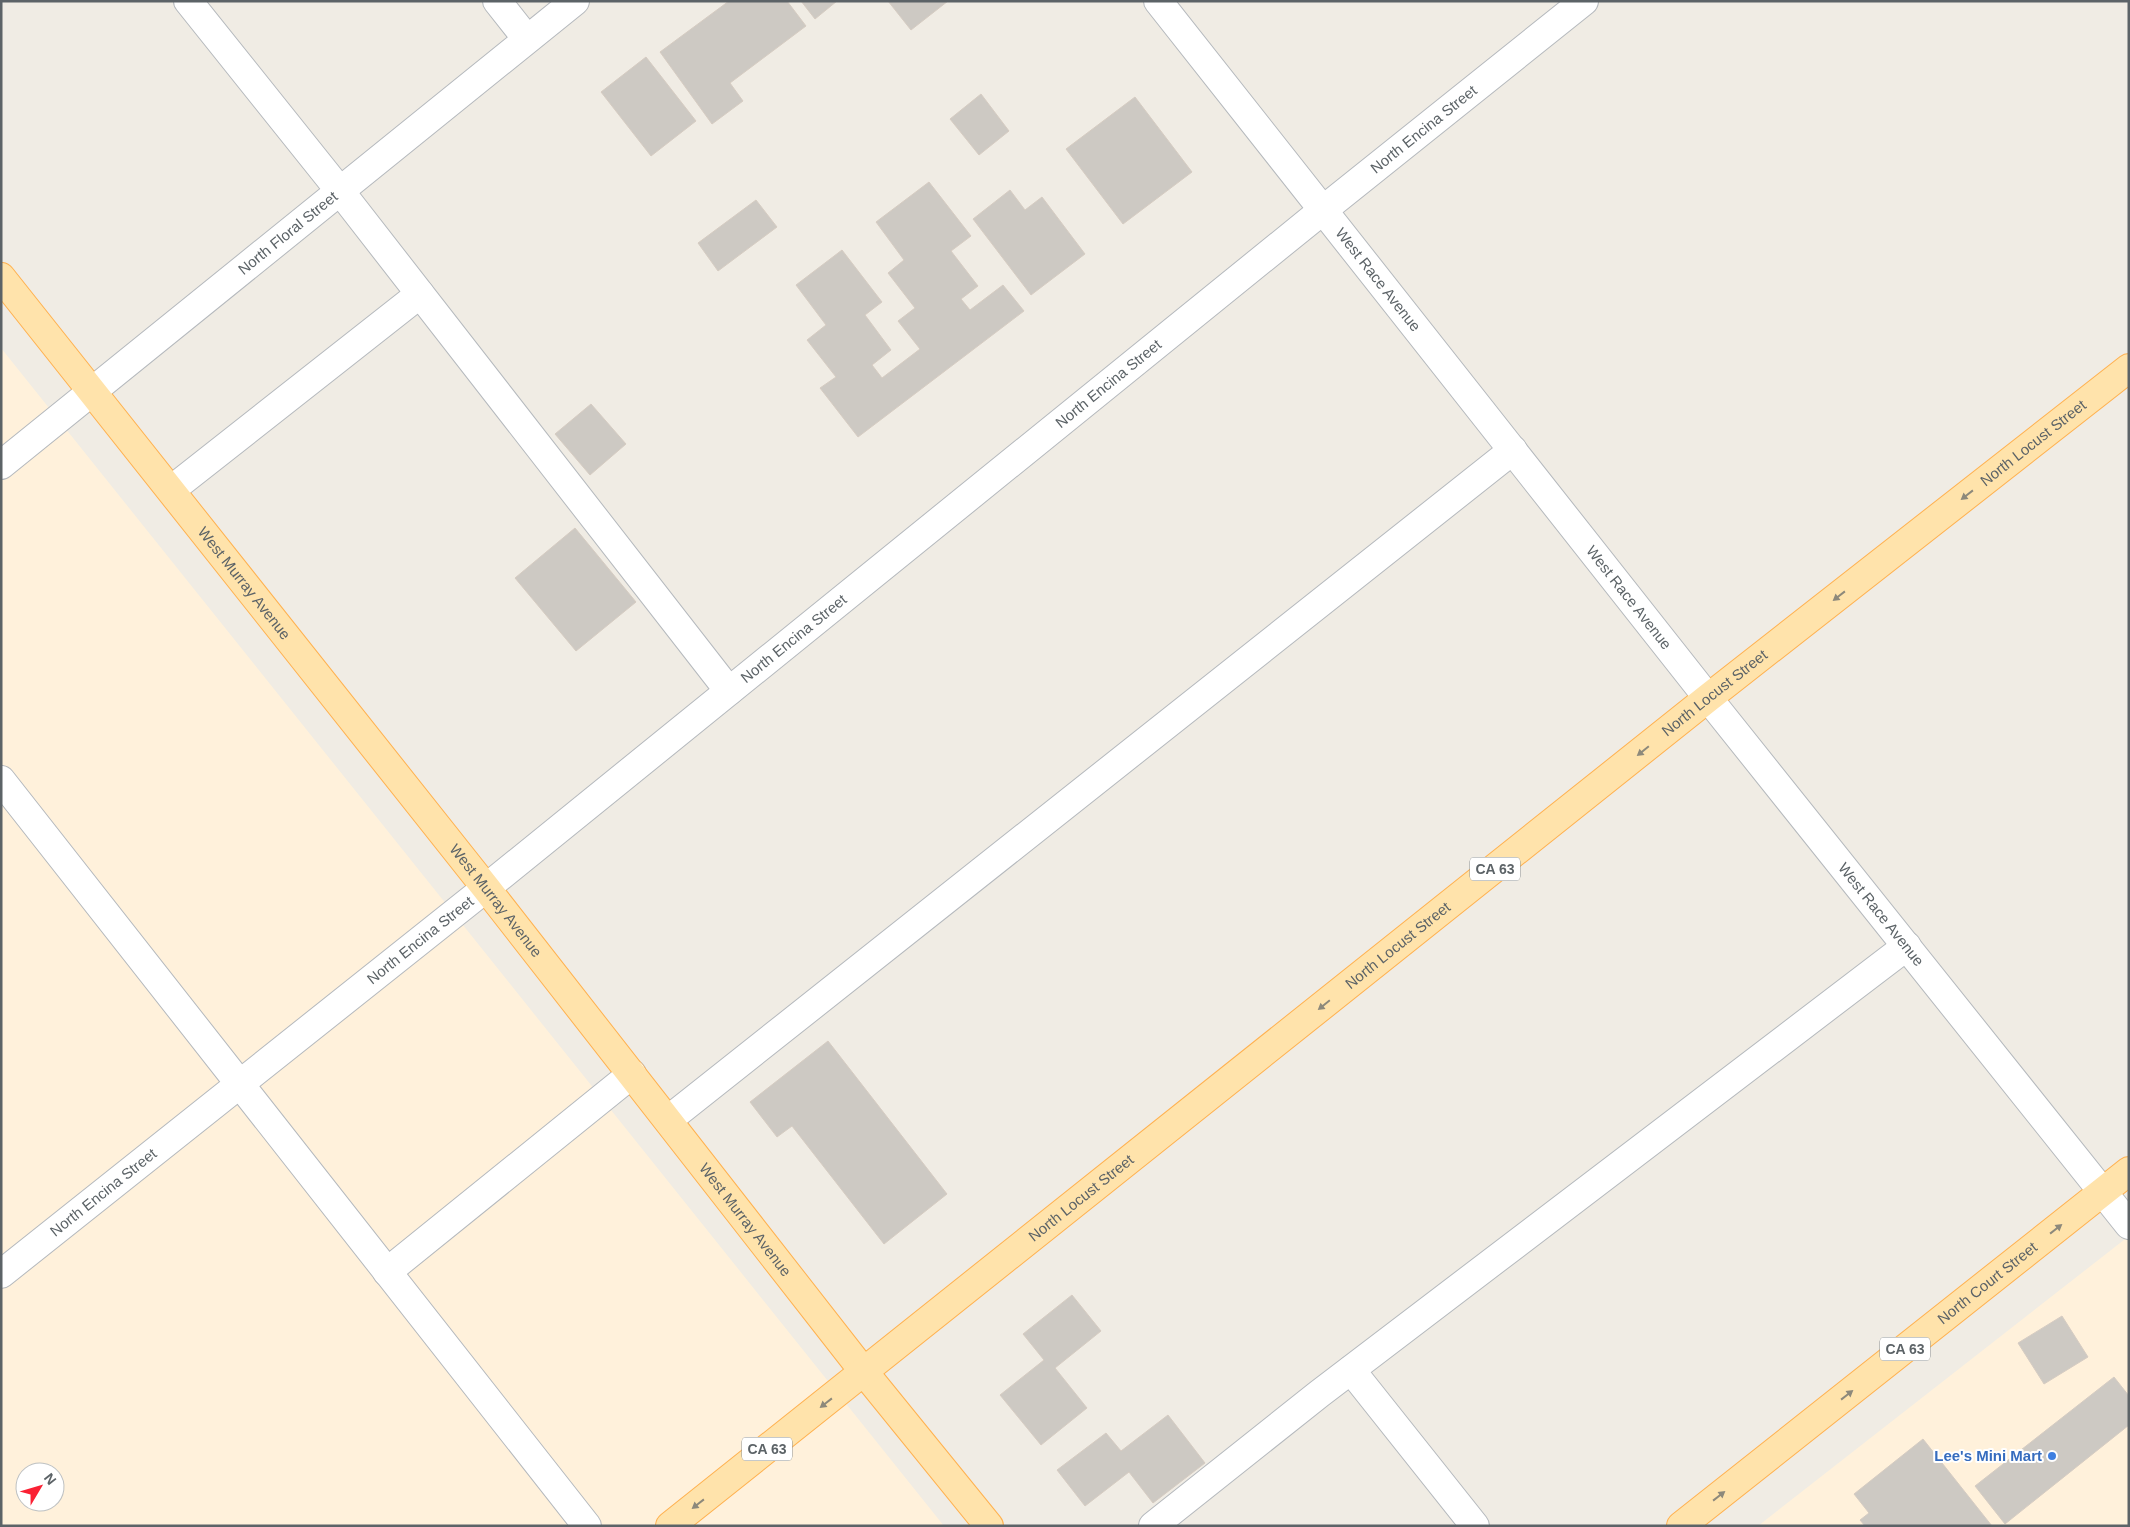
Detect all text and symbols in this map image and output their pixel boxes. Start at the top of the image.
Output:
street label: North Encina Street [1367,81,1480,177]
street label: North Floral Street [235,187,341,278]
street label: West Race Avenue [1332,224,1424,335]
street label: North Encina Street [1052,335,1165,431]
street label: North Locust Street [1977,396,2090,489]
one-way arrow [1960,490,1973,501]
street label: West Murray Avenue [195,523,294,643]
street label: West Race Avenue [1583,542,1675,652]
street label: North Encina Street [737,590,850,686]
one-way arrow [1833,590,1846,601]
street label: North Locust Street [1658,645,1771,739]
one-way arrow [1637,745,1650,756]
street label: West Murray Avenue [447,841,546,960]
road number: CA 63 [1470,858,1520,881]
street label: West Race Avenue [1835,859,1928,969]
street label: North Encina Street [364,892,477,987]
street label: North Locust Street [1342,898,1454,992]
one-way arrow [1317,1000,1331,1010]
street label: North Encina Street [47,1144,160,1239]
street label: North Locust Street [1025,1150,1137,1245]
street label: West Murray Avenue [696,1160,795,1279]
one-way arrow [2050,1223,2063,1234]
street label: North Court Street [1934,1238,2041,1327]
road number: CA 63 [1880,1338,1930,1360]
one-way arrow [1840,1389,1853,1400]
one-way arrow [820,1397,833,1408]
road number: CA 63 [742,1438,792,1460]
place label: Lee's Mini Mart [1934,1447,2042,1464]
marker: Lee's Mini Mart [2046,1450,2058,1462]
north arrow [15,1462,65,1512]
text: N [41,1470,60,1488]
one-way arrow [1712,1490,1725,1501]
one-way arrow [692,1498,705,1509]

